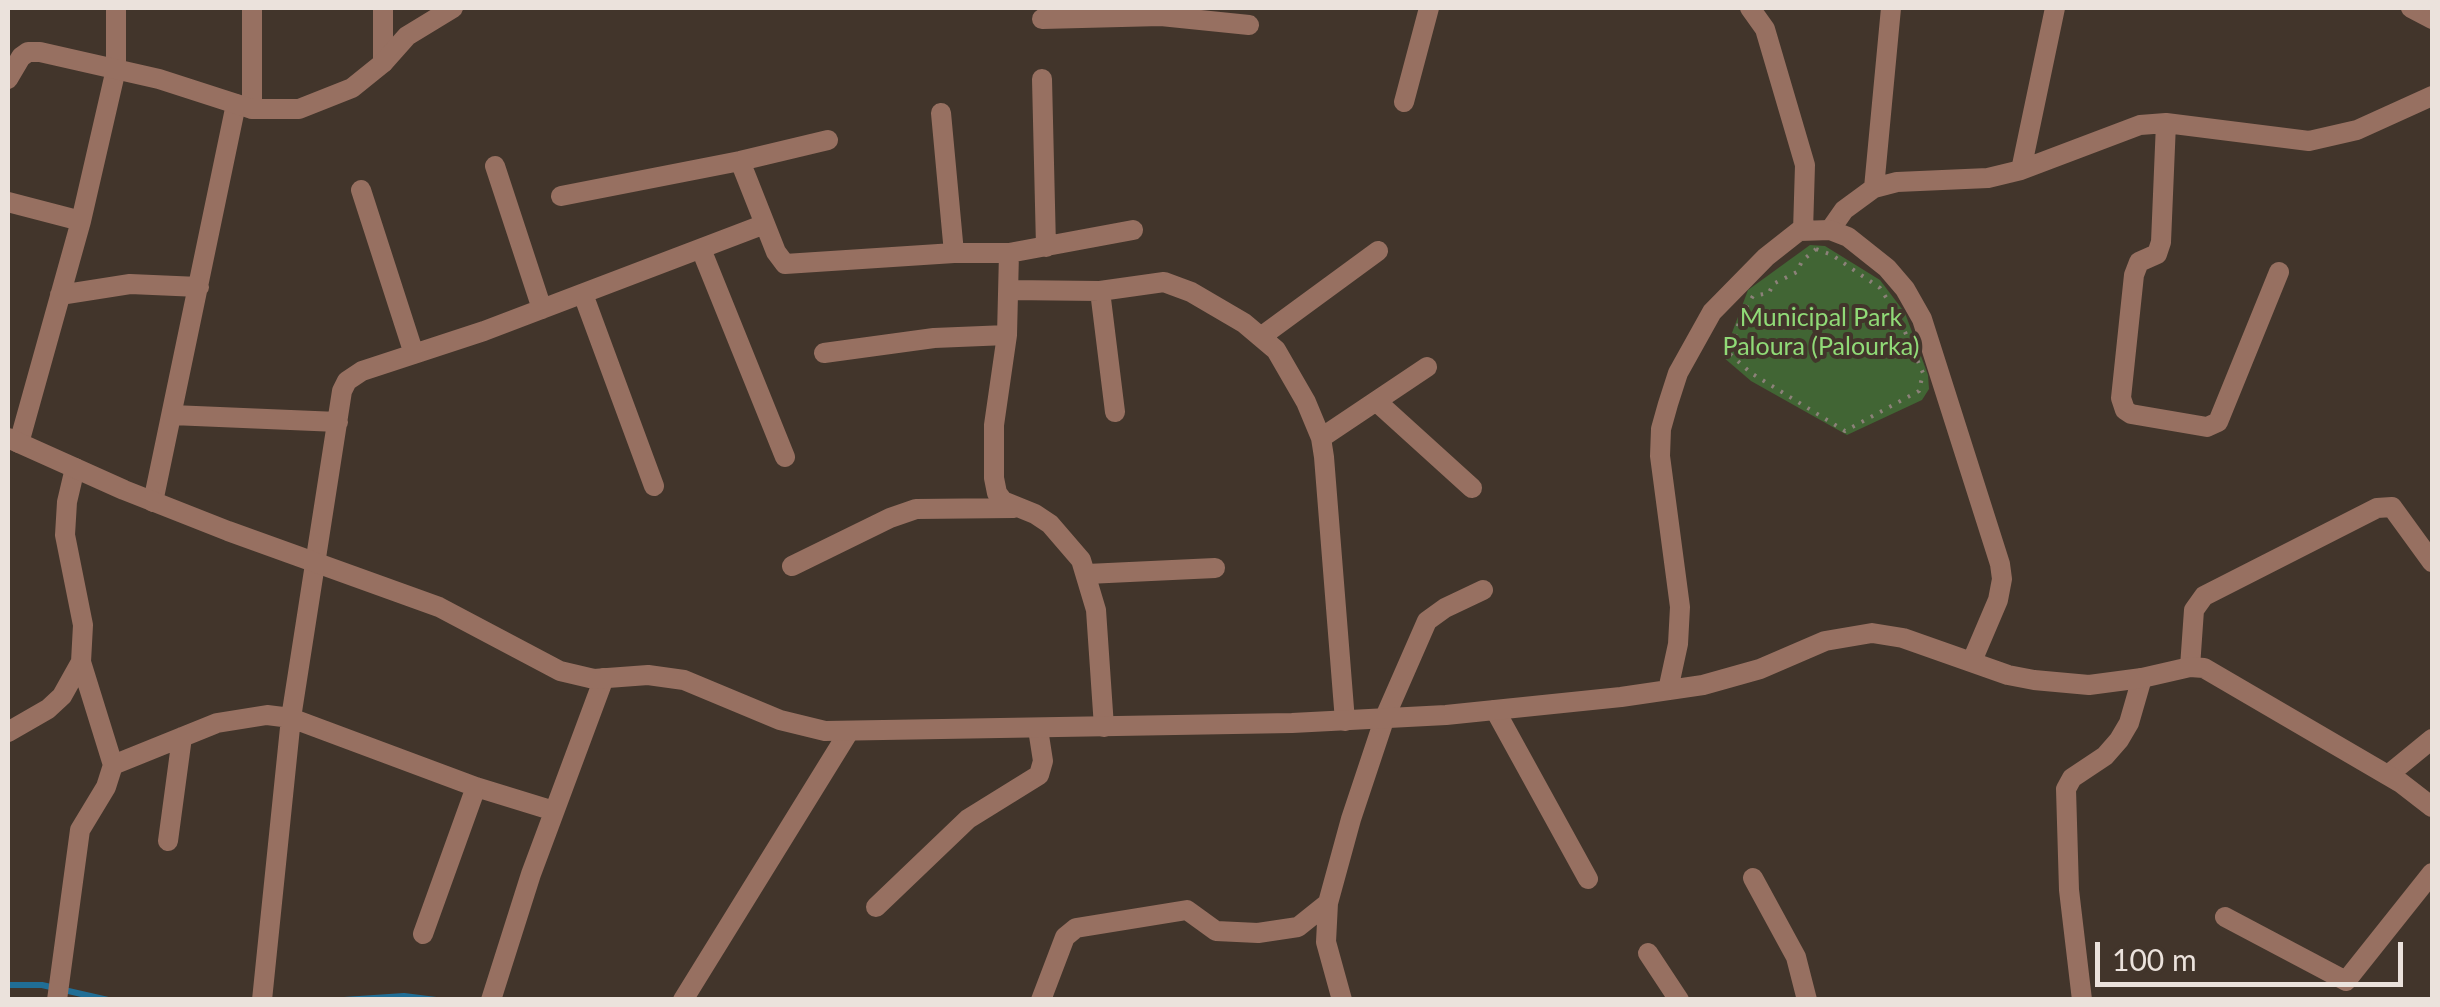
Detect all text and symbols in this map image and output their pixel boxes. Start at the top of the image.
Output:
park label: Municipal Park Paloura (Palourka) [1723,303,1919,362]
scale bar [2100,922,2408,984]
text: 100 m [2112,941,2197,977]

